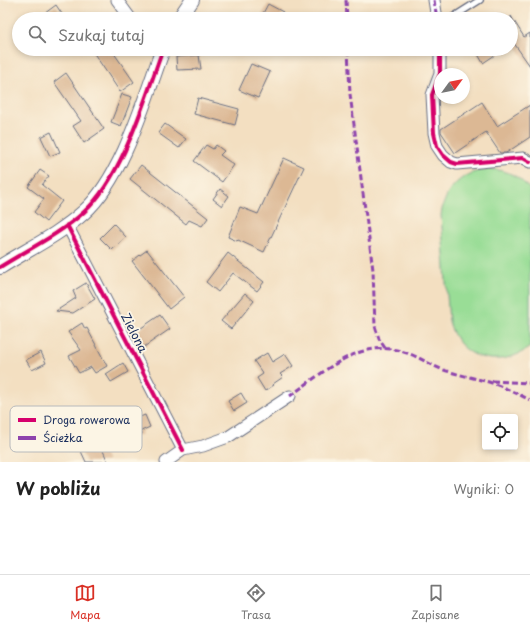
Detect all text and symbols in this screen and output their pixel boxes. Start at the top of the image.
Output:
search box [12,12,518,56]
icon: search [26,23,48,45]
text: Szukaj tutaj [58,23,145,46]
north arrow [434,68,470,104]
street label: Zielona [117,310,153,356]
legend [10,406,142,452]
text: Droga rowerowa [43,411,130,428]
map controls [482,414,518,450]
button: locate [482,414,518,450]
text: Ścieżka [43,429,83,446]
text: W pobliżu [16,475,101,501]
text: Wyniki: 0 [454,479,514,498]
tab: Mapa [70,582,100,623]
tab: Trasa [241,582,271,623]
tab: Zapisane [411,582,460,623]

